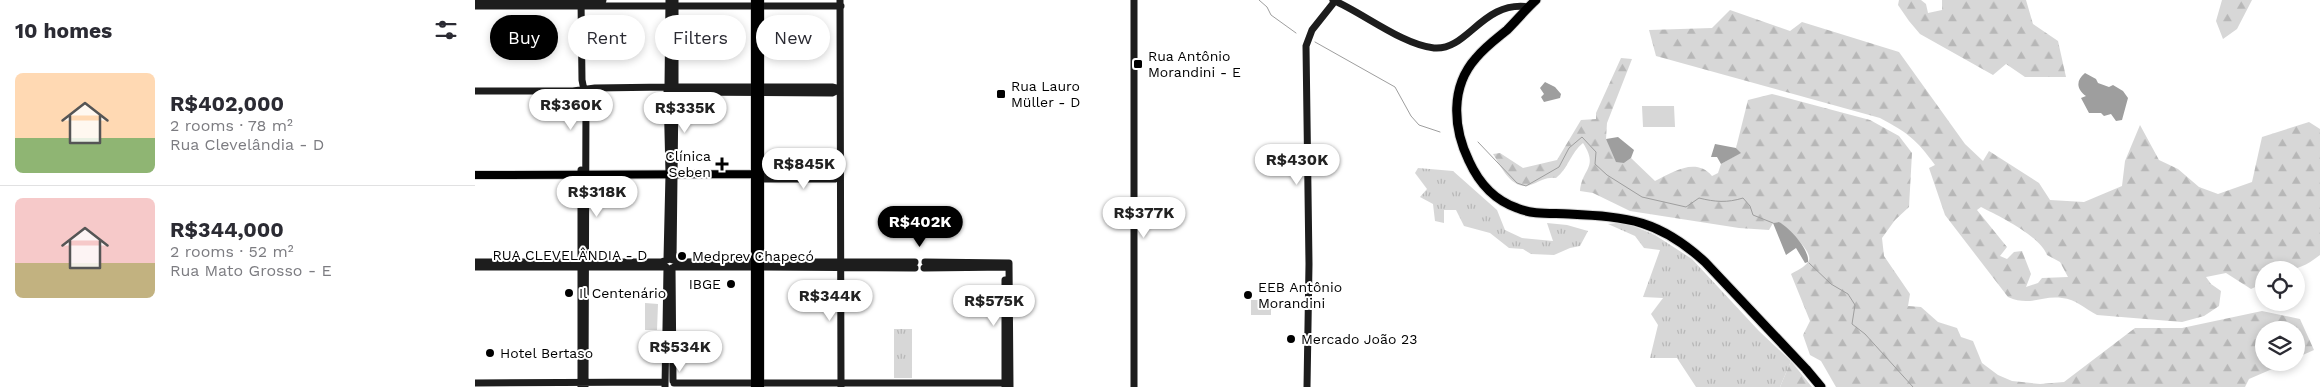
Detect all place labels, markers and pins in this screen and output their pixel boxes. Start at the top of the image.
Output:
place label: Rua Antônio Morandini - E [1148,48,1241,80]
marker: Rua Antônio Morandini - E [1132,58,1144,70]
place label: Rua Lauro Müller - D [1011,78,1080,110]
pin: R$360K [530,88,612,131]
marker: Rua Lauro Müller - D [995,88,1007,100]
pin: R$335K [644,92,726,134]
pin: R$430K [1256,144,1338,186]
place label: Clínica Seben [665,148,711,180]
pin: R$845K [763,148,845,190]
marker: Clínica Seben [715,157,729,171]
pin: R$318K [556,176,638,218]
pin: R$377K [1103,196,1185,239]
pin: R$402K [879,206,961,248]
place label: Medprev Chapecó [692,248,814,264]
marker: Medprev Chapecó [676,250,688,262]
place label: IBGE [689,276,721,292]
marker: IBGE [725,278,737,290]
place label: EEB Antônio Morandini [1258,279,1342,311]
pin: R$344K [789,280,871,322]
pin: R$575K [953,284,1035,327]
place label: Il Centenário [579,285,666,301]
marker: Il Centenário [563,287,575,299]
marker: EEB Antônio Morandini [1242,289,1254,301]
pin: R$534K [639,330,721,373]
place label: Mercado João 23 [1301,331,1417,347]
marker: Mercado João 23 [1285,333,1297,345]
place label: Hotel Bertaso [500,345,593,361]
marker: Hotel Bertaso [484,347,496,359]

